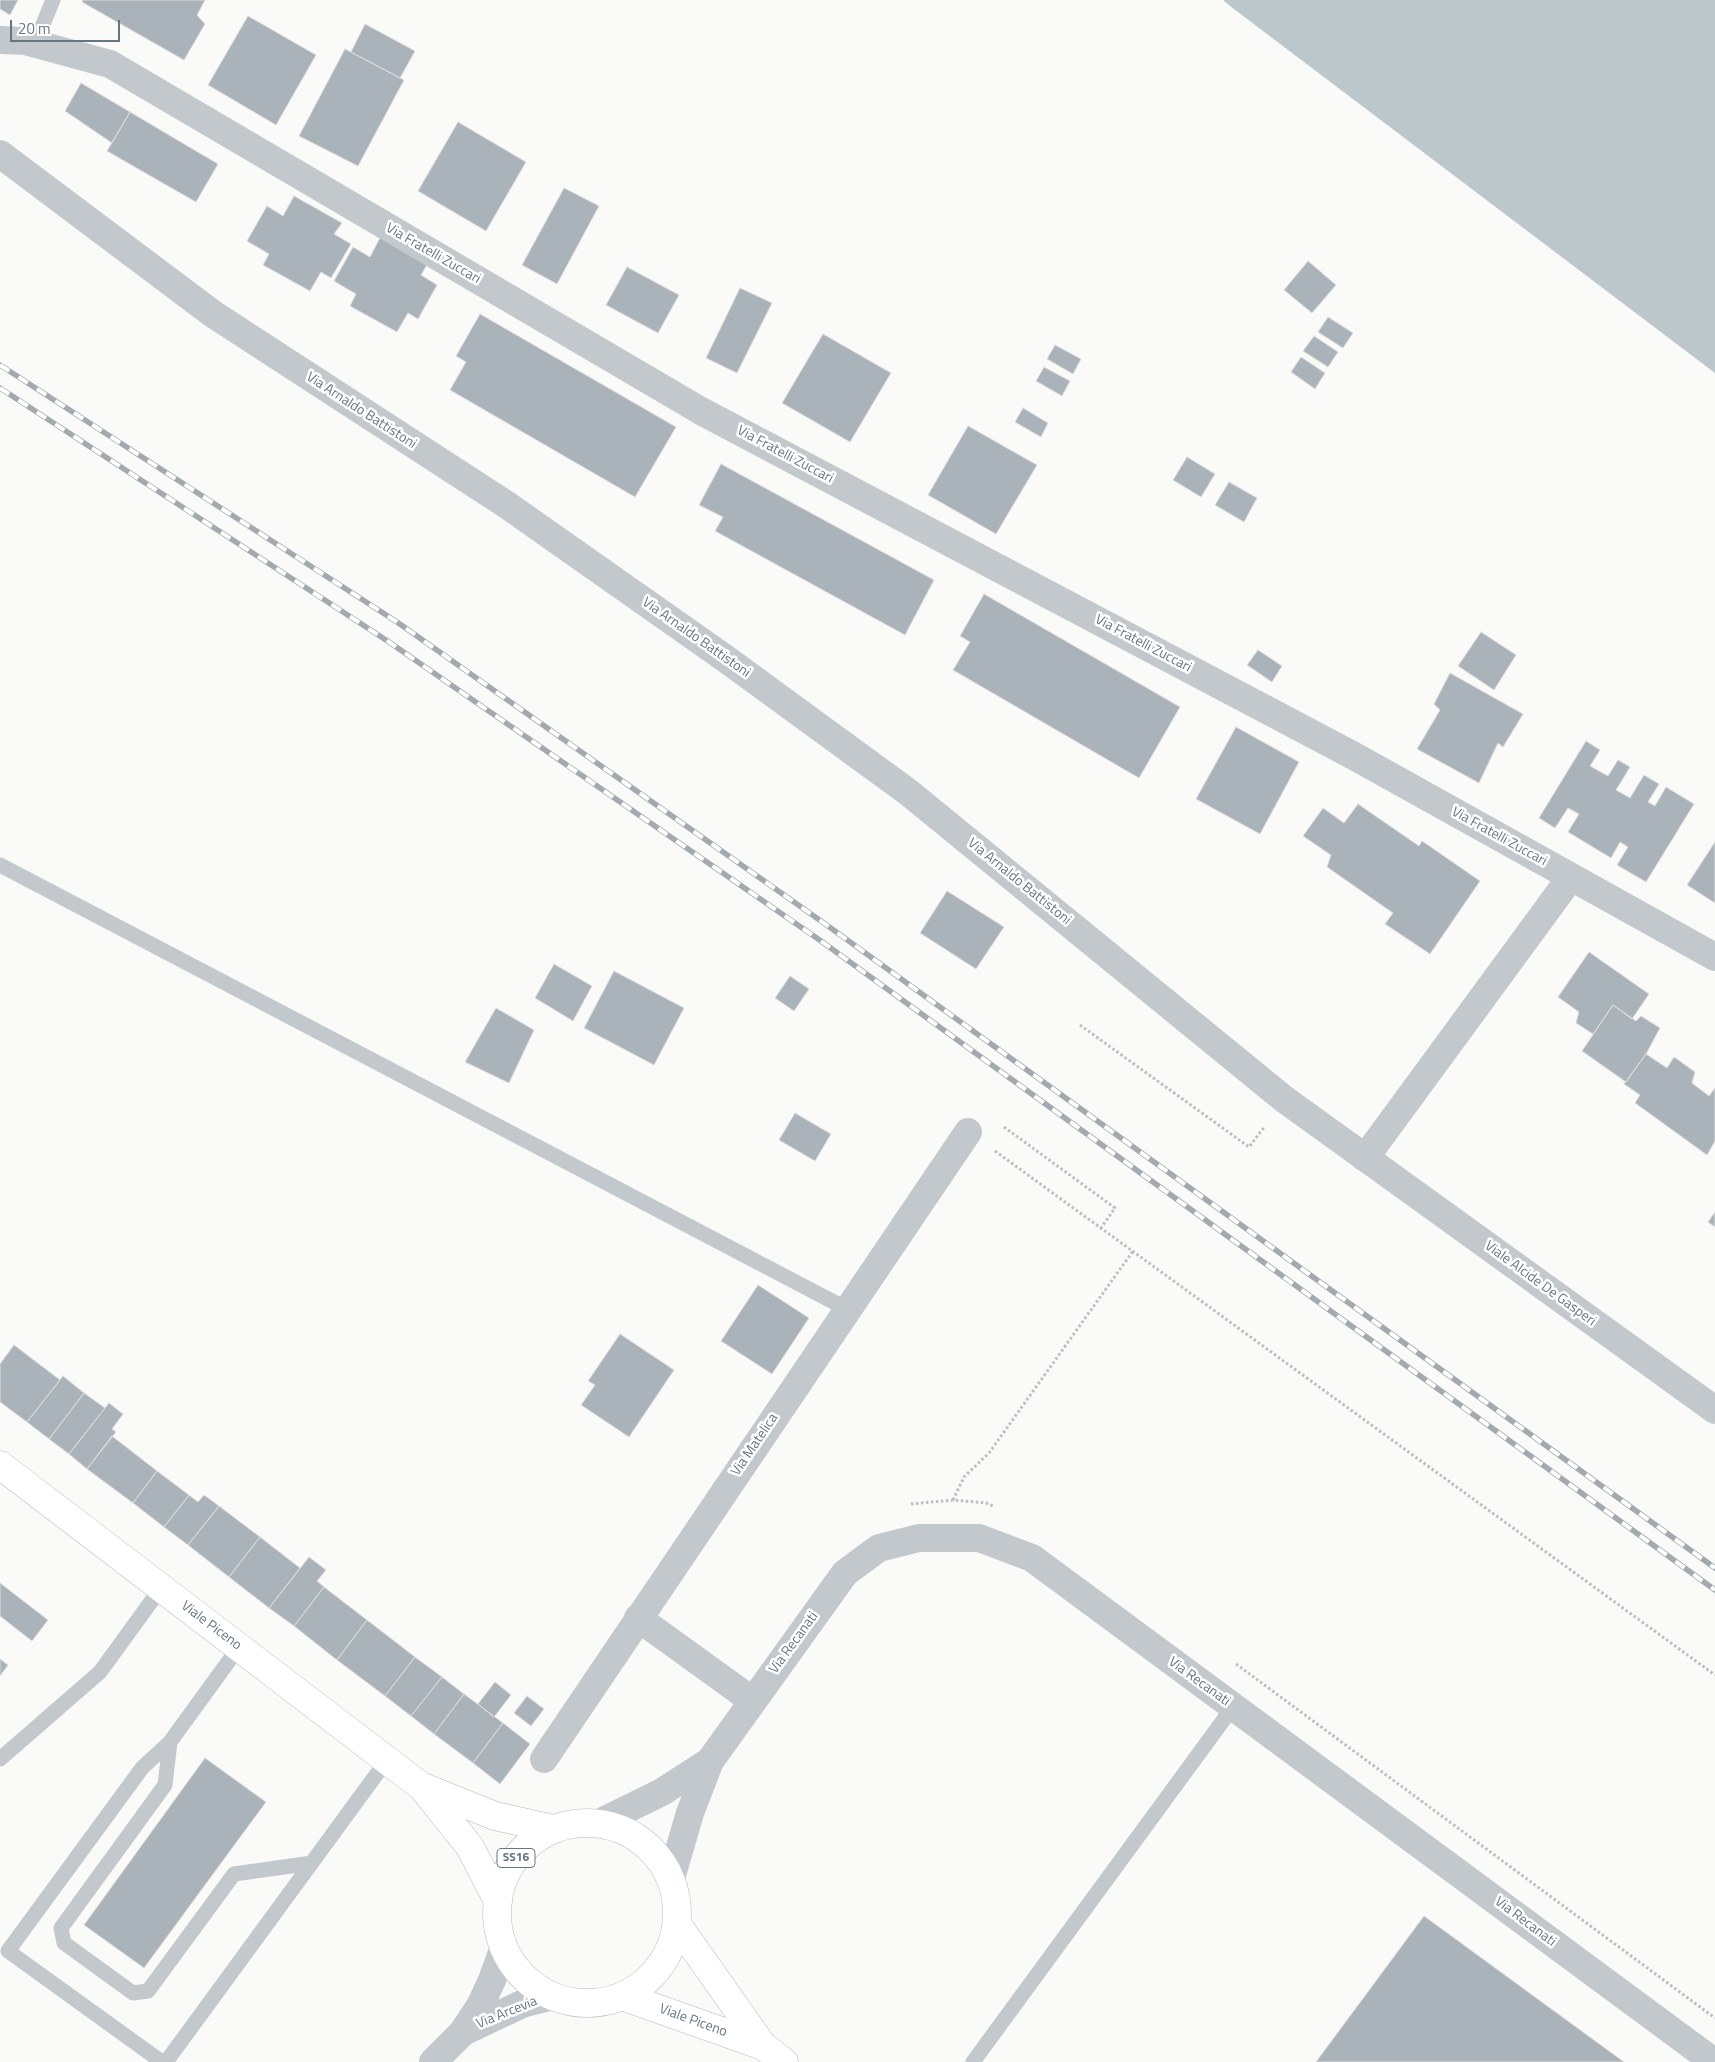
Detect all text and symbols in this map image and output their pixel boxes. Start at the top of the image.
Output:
scale bar [12,10,122,42]
text: 20 m [18,17,51,40]
street label: Via Fratelli Zuccari [383,220,483,288]
street label: Via Arnaldo Battistoni [303,369,419,453]
street label: Via Fratelli Zuccari [734,423,836,487]
street label: Via Arnaldo Battistoni [639,594,753,682]
street label: Via Fratelli Zuccari [1092,612,1194,676]
street label: Via Fratelli Zuccari [1448,804,1550,870]
street label: Via Arnaldo Battistoni [964,835,1074,929]
street label: Viale Alcide De Gasperi [1481,1238,1599,1330]
street label: Via Matelica [728,1411,782,1479]
street label: Viale Piceno [178,1598,244,1654]
street label: Via Recanati [766,1609,822,1677]
street label: Via Recanati [1165,1654,1233,1710]
road number: SS16 [497,1849,535,1868]
street label: Via Recanati [1491,1893,1559,1951]
street label: Via Arcevia [474,1993,540,2033]
street label: Viale Piceno [657,2001,729,2041]

